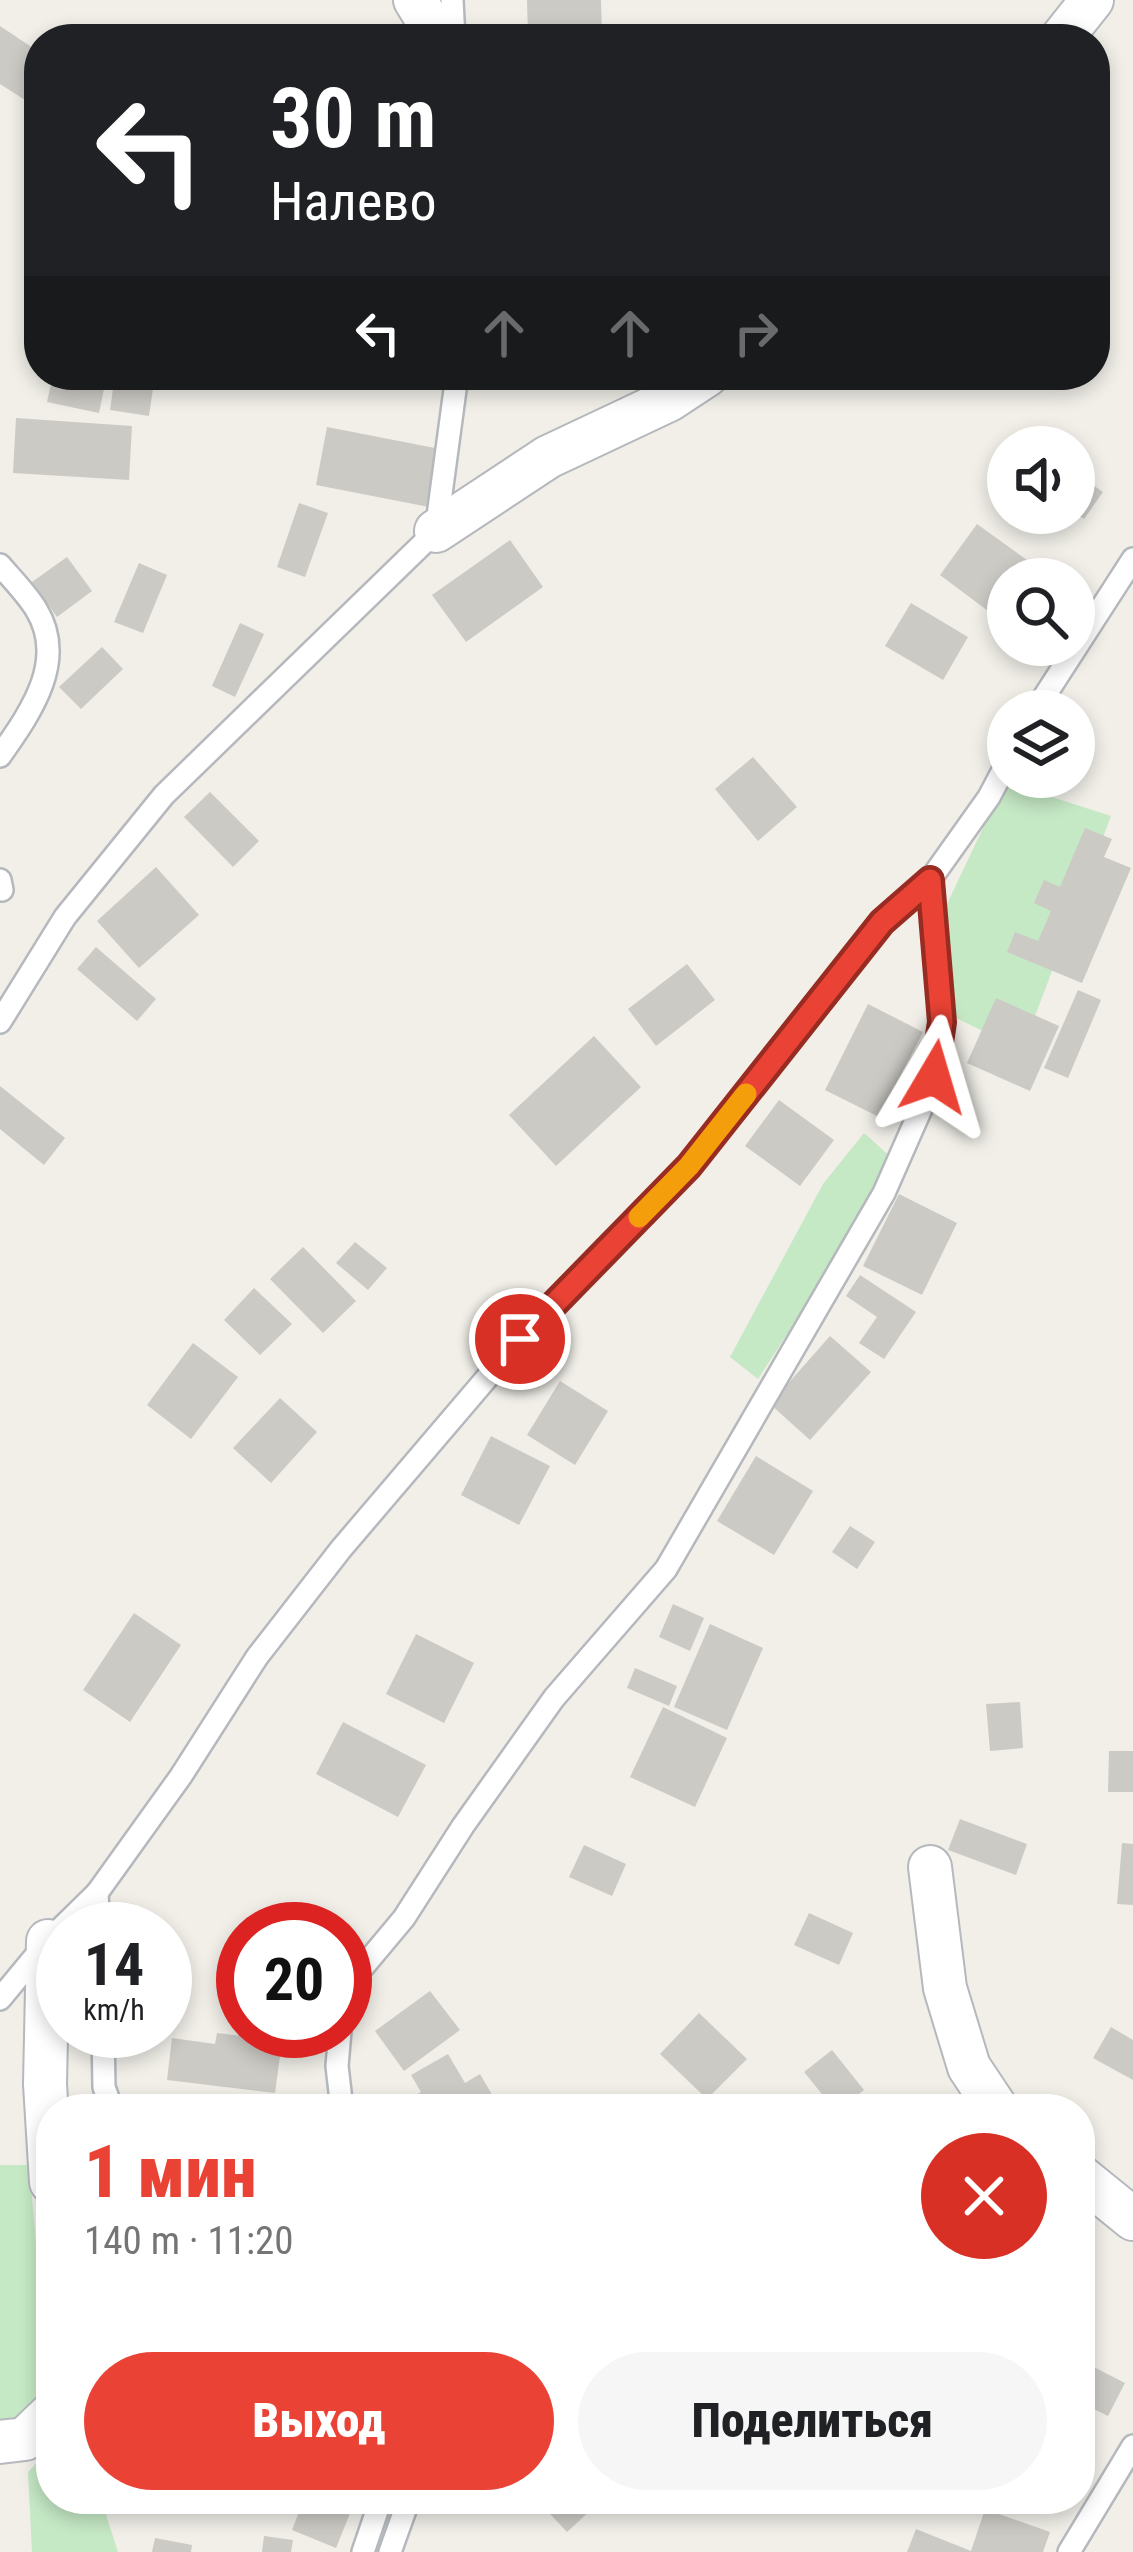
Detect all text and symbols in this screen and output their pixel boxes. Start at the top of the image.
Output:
text: 30 m [270,69,437,168]
icon: left [72,72,228,228]
text: Налево [270,170,437,233]
icon: left [345,300,411,366]
icon: ahead [471,300,537,366]
icon: ahead [597,300,663,366]
icon: right [723,300,789,366]
map controls [987,426,1095,798]
button: sound [987,426,1095,534]
button: search [987,558,1095,666]
button: layers [987,690,1095,798]
position arrow [871,1014,997,1140]
pin [469,1288,571,1390]
icon: arrive [487,1306,553,1372]
speed limit sign: 20 [216,1902,372,2058]
text: 14 [84,1929,144,2000]
text: km/h [83,1992,145,2027]
text: 1 мин [84,2130,257,2215]
button: close [921,2133,1047,2259]
text: 140 m · 11:20 [84,2218,294,2264]
button: Выход [84,2352,554,2490]
button: Поделиться [578,2352,1047,2490]

